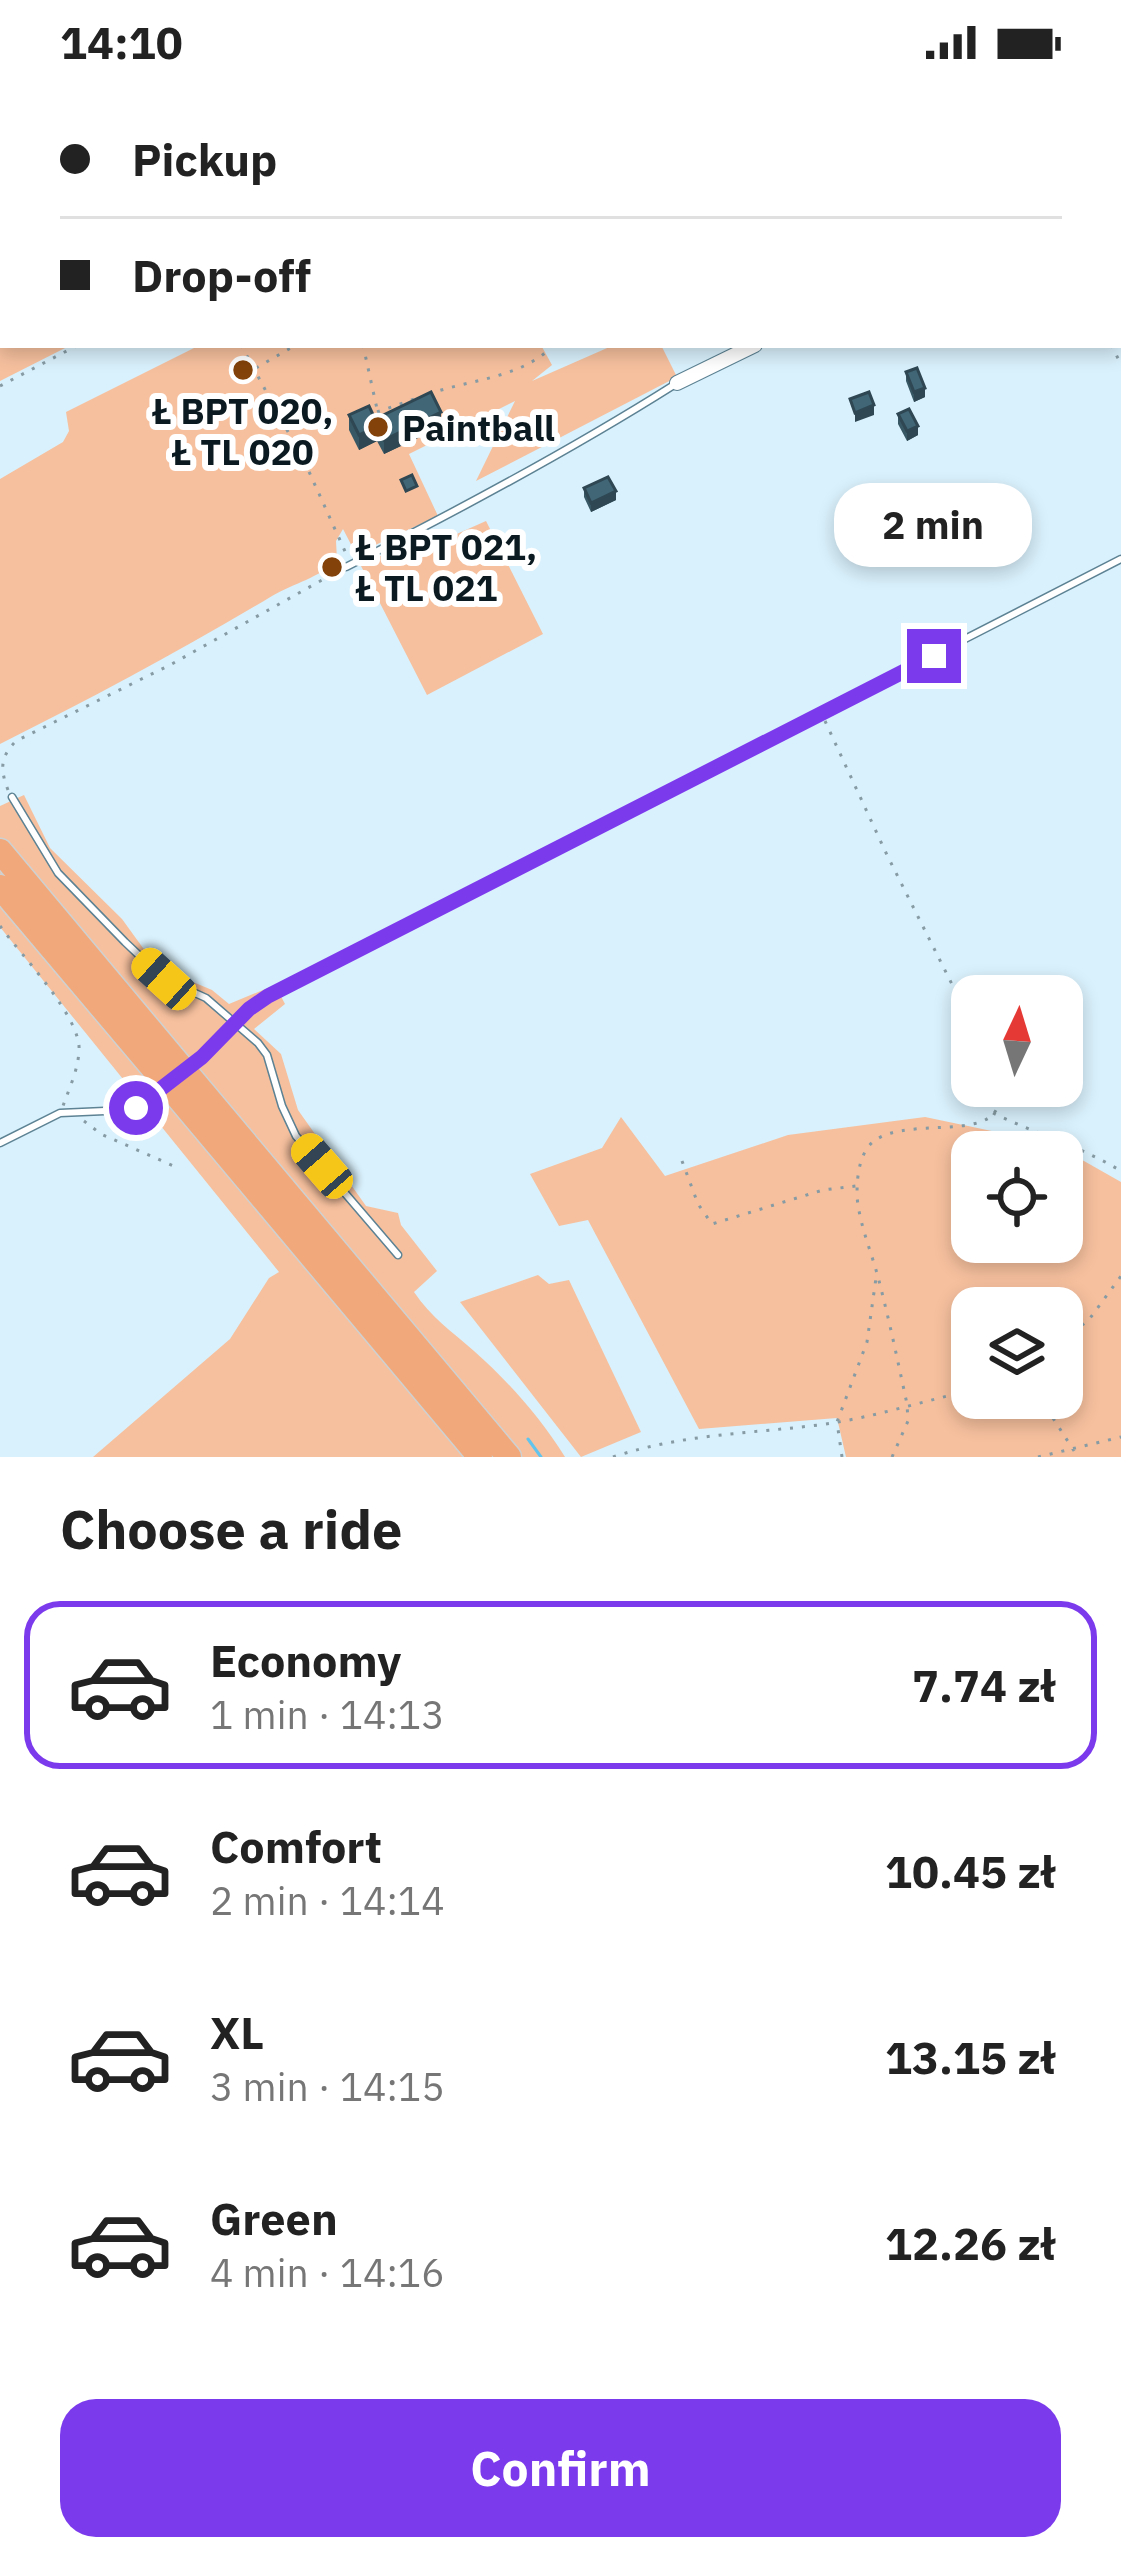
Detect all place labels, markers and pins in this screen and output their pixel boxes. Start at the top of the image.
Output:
marker: Ł BPT 020, Ł TL 020 [230,357,256,383]
place label: Ł BPT 020, Ł TL 020 [151,387,334,475]
place label: Paintball [402,404,555,451]
marker: Paintball [365,414,391,440]
place label: Ł BPT 021, Ł TL 021 [355,523,537,611]
marker: Ł BPT 021, Ł TL 021 [319,554,345,580]

